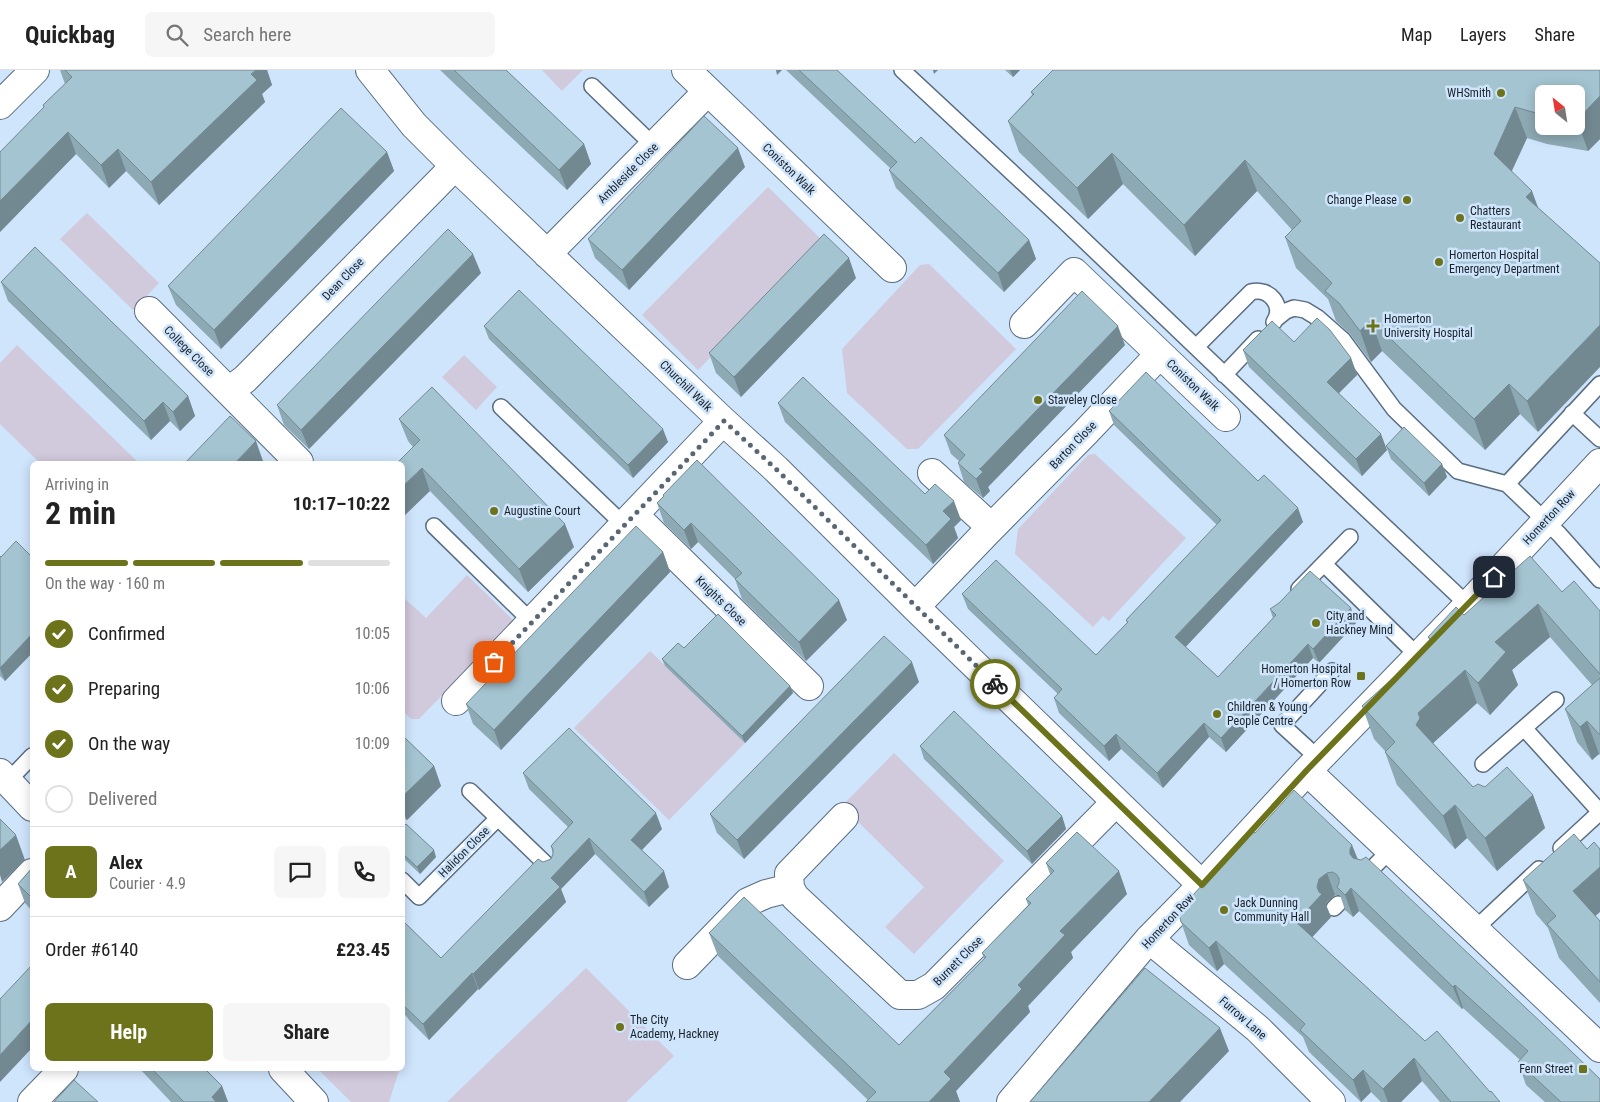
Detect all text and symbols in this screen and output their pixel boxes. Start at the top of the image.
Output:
search box [145,12,495,57]
text: Quickbag [25,21,115,49]
icon: search [163,21,191,49]
text: Search here [203,23,292,46]
text: Map [1401,24,1432,45]
text: Layers [1460,24,1507,45]
text: Share [1535,24,1575,45]
north arrow [1535,85,1585,135]
map controls [1535,85,1585,135]
place label: WHSmith [1447,86,1491,100]
marker: WHSmith [1495,87,1507,99]
street label: Ambleside Close [595,140,661,206]
street label: Coniston Walk [760,140,819,198]
place label: Change Please [1327,193,1397,207]
marker: Change Please [1401,194,1413,206]
place label: Chatters Restaurant [1470,204,1522,232]
marker: Chatters Restaurant [1454,212,1466,224]
place label: Homerton Hospital Emergency Department [1449,248,1560,276]
street label: Dean Close [319,255,367,303]
marker: Homerton Hospital Emergency Department [1433,256,1445,268]
place label: Homerton University Hospital [1384,312,1473,340]
marker: Homerton University Hospital [1366,319,1380,333]
street label: College Close [161,323,217,379]
street label: Coniston Walk [1164,356,1223,414]
street label: Churchill Walk [657,358,715,415]
place label: Staveley Close [1048,393,1117,407]
marker: Staveley Close [1032,394,1044,406]
street label: Barton Close [1047,418,1099,472]
text: Arriving in [45,475,109,494]
street label: Homerton Row [1520,486,1578,547]
text: 10:17–10:22 [292,492,390,515]
text: 2 min [45,494,116,532]
place label: Augustine Court [504,504,581,518]
marker: Augustine Court [488,505,500,517]
pin [1473,556,1515,598]
icon: home [1480,563,1508,591]
street label: Knights Close [693,573,750,629]
text: On the way · 160 m [45,574,165,593]
place label: City and Hackney Mind [1326,609,1393,637]
marker: City and Hackney Mind [1310,617,1322,629]
icon: check [45,620,73,648]
text: Confirmed [88,622,165,645]
text: 10:05 [355,624,390,643]
pin [473,641,515,683]
icon: bag [480,648,508,676]
courier [970,659,1020,709]
place label: Homerton Hospital / Homerton Row [1261,662,1351,690]
icon: bike [981,670,1009,698]
marker: Homerton Hospital / Homerton Row [1355,670,1367,682]
icon: check [45,675,73,703]
text: Preparing [88,677,160,700]
text: 10:06 [355,679,390,698]
place label: Children & Young People Centre [1227,700,1308,728]
marker: Children & Young People Centre [1211,708,1223,720]
icon: check [45,730,73,758]
text: On the way [88,732,170,755]
text: 10:09 [355,734,390,753]
text: Delivered [88,787,157,810]
street label: Halidon Close [436,823,493,880]
button: chat [274,846,326,898]
button: phone [338,846,390,898]
text: Alex [109,851,143,874]
text: A [65,860,77,883]
text: Courier · 4.9 [109,874,186,893]
street label: Homerton Row [1139,890,1197,951]
place label: Jack Dunning Community Hall [1234,896,1309,924]
marker: Jack Dunning Community Hall [1218,904,1230,916]
street label: Burnett Close [930,933,986,989]
text: Order #6140 [45,938,138,961]
text: £23.45 [336,938,390,961]
street label: Furrow Lane [1216,994,1270,1043]
button: Help [45,1003,213,1061]
button: Share [223,1003,390,1061]
place label: The City Academy, Hackney [630,1013,719,1041]
marker: The City Academy, Hackney [614,1021,626,1033]
place label: Fenn Street [1519,1062,1573,1076]
marker: Fenn Street [1577,1063,1589,1075]

